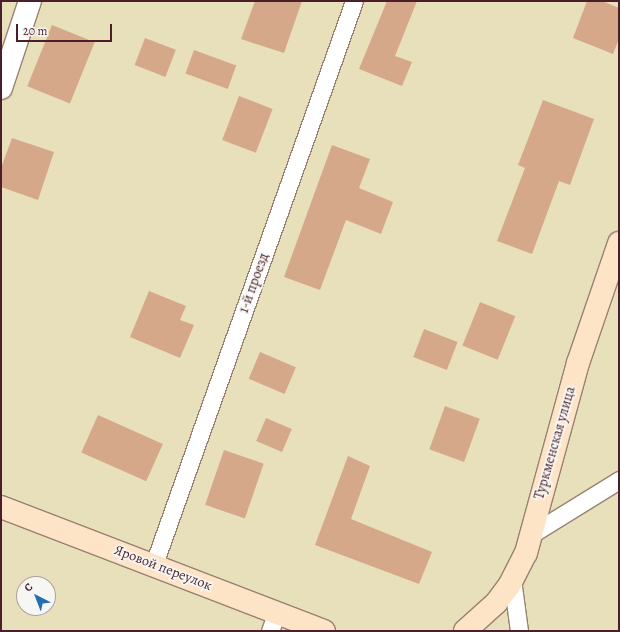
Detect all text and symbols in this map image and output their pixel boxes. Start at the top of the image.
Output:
scale bar [18,16,114,42]
text: 20 m [23,23,47,39]
street label: 1-й проезд [235,251,273,315]
street label: Туркменская улица [531,385,579,501]
street label: Яровой переулок [112,542,214,594]
north arrow [16,576,56,616]
text: С [21,580,36,595]

